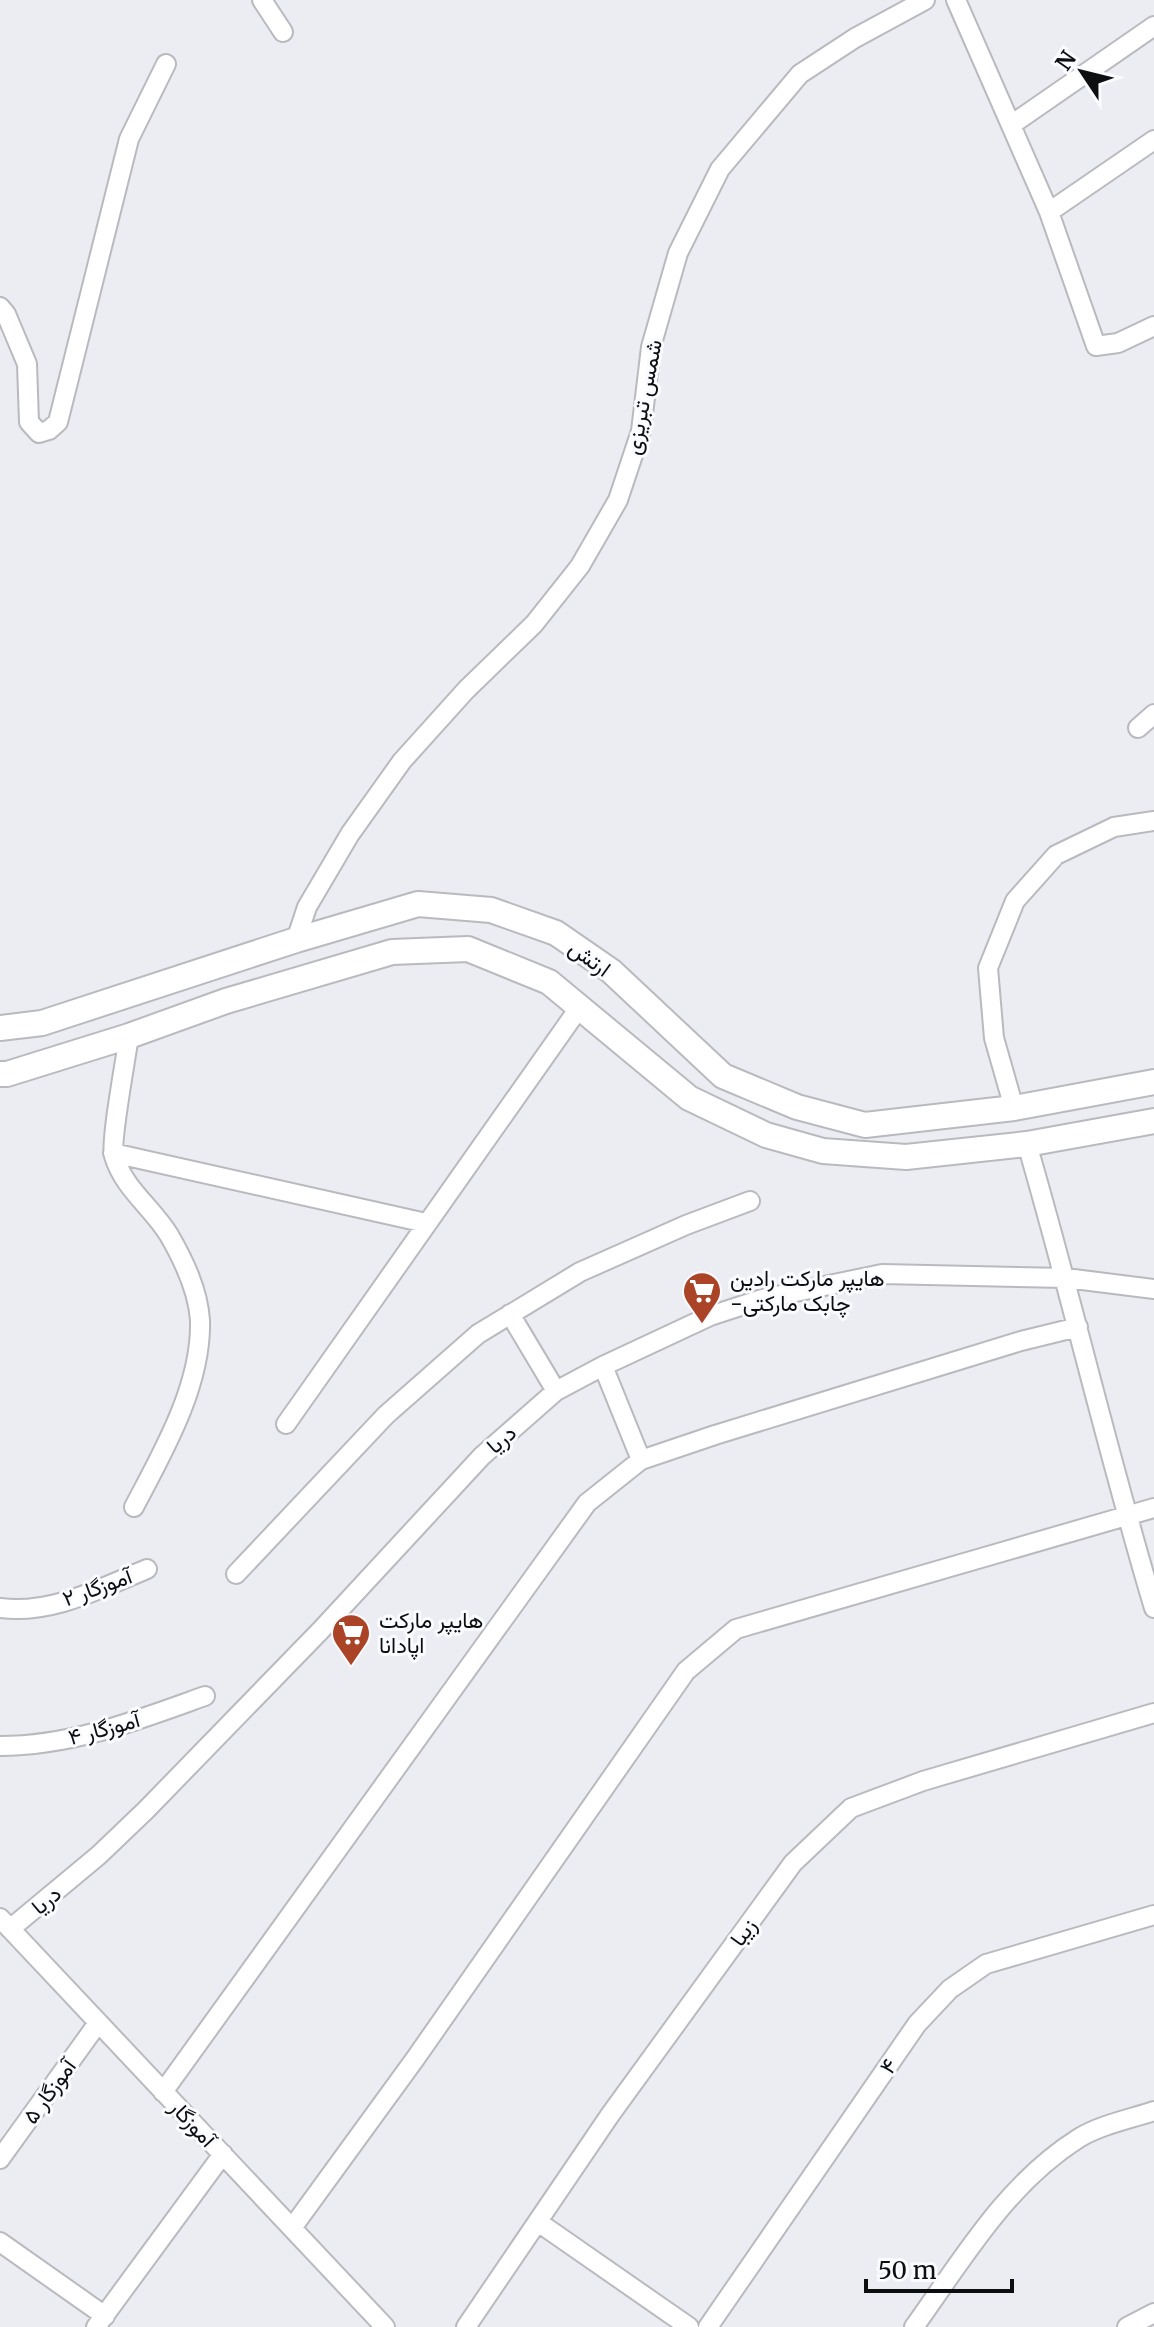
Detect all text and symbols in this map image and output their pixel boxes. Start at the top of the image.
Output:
north arrow [1042,32,1122,112]
text: N [1049,45,1082,76]
street label: شمس تبریزی [618,337,668,457]
street label: ارتش [564,933,616,983]
place label: هایپر مارکت رادین -چابک مارکتی [730,1264,885,1318]
supermarket icon: هایپر مارکت رادین -چابک مارکتی [681,1270,723,1325]
street label: دریا [480,1418,522,1460]
street label: آموزگار ۲ [58,1561,137,1612]
place label: هایپر مارکت اپادانا [379,1606,483,1660]
supermarket icon: هایپر مارکت اپادانا [330,1612,372,1667]
street label: آموزگار ۴ [65,1705,145,1751]
street label: دریا [25,1879,67,1921]
street label: زیبا [724,1913,762,1951]
street label: آموزگار ۵ [16,2052,83,2129]
street label: ۴ [873,2053,903,2079]
street label: آموزگار [163,2093,223,2154]
scale bar [866,2243,1012,2293]
text: 50 m [878,2255,937,2286]

